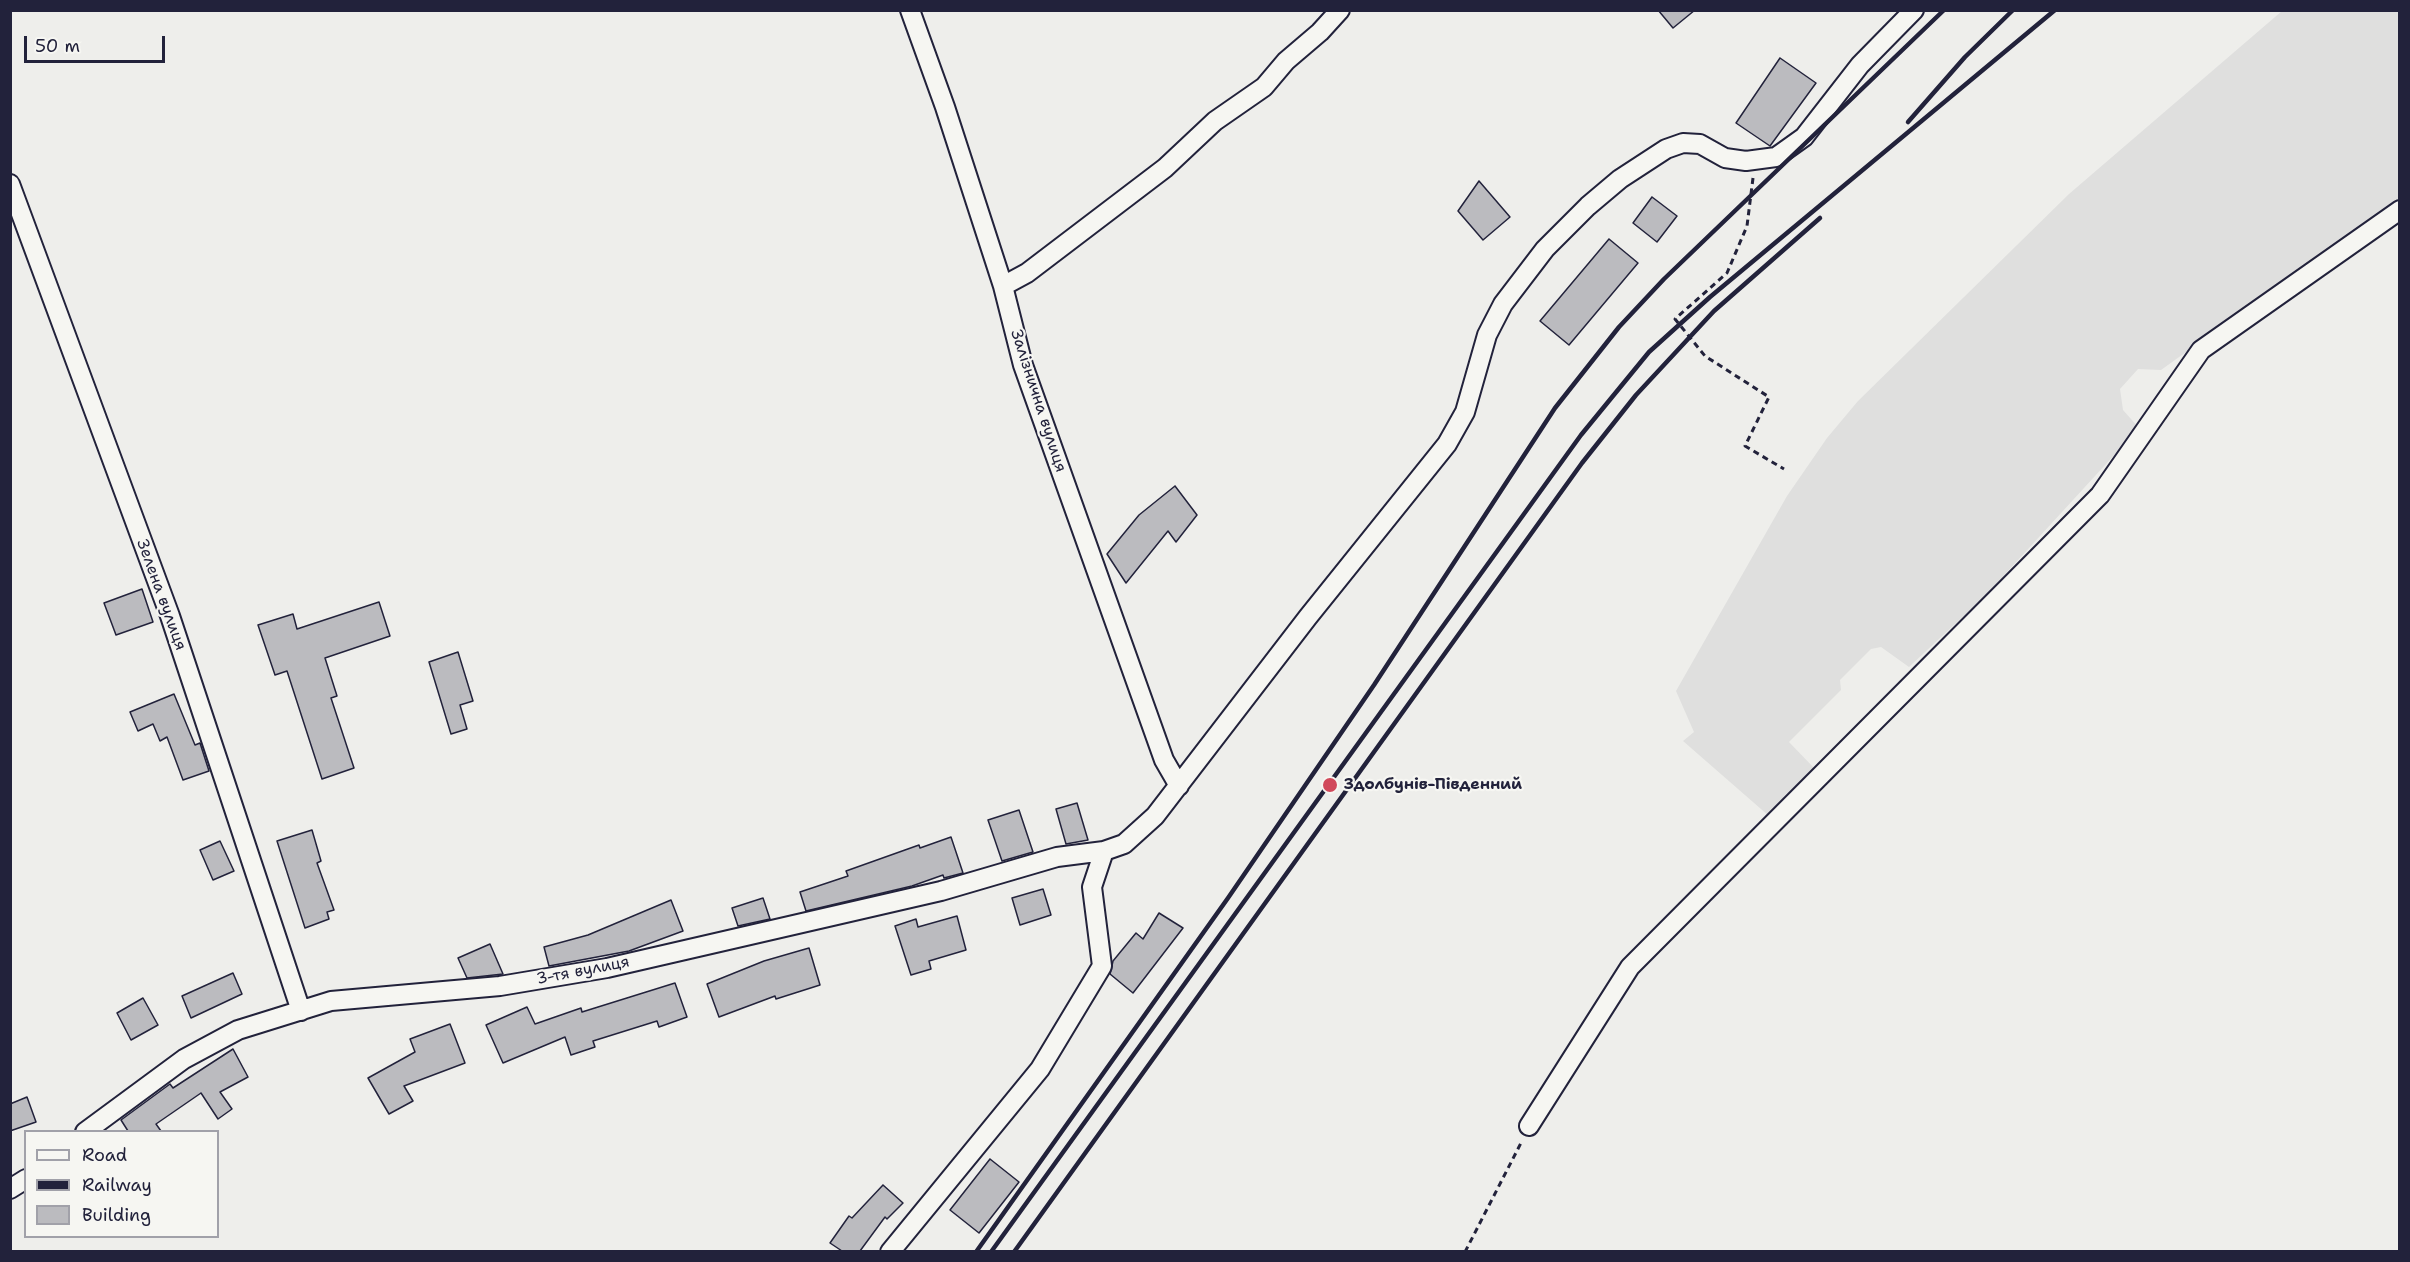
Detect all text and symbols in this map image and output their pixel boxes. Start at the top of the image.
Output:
scale bar [27,24,168,62]
text: 50 m [35,34,80,58]
street label: Залізнична вулиця [1006,327,1070,475]
street label: Зелена вулиця [132,537,190,653]
place label: Здолбунів-Південний [1344,775,1522,795]
marker: Здолбунів-Південний [1321,776,1339,794]
street label: 3-тя вулиця [535,953,631,989]
legend [24,1130,219,1238]
text: Road [82,1143,127,1167]
text: Railway [82,1173,152,1197]
text: Building [82,1203,151,1227]

